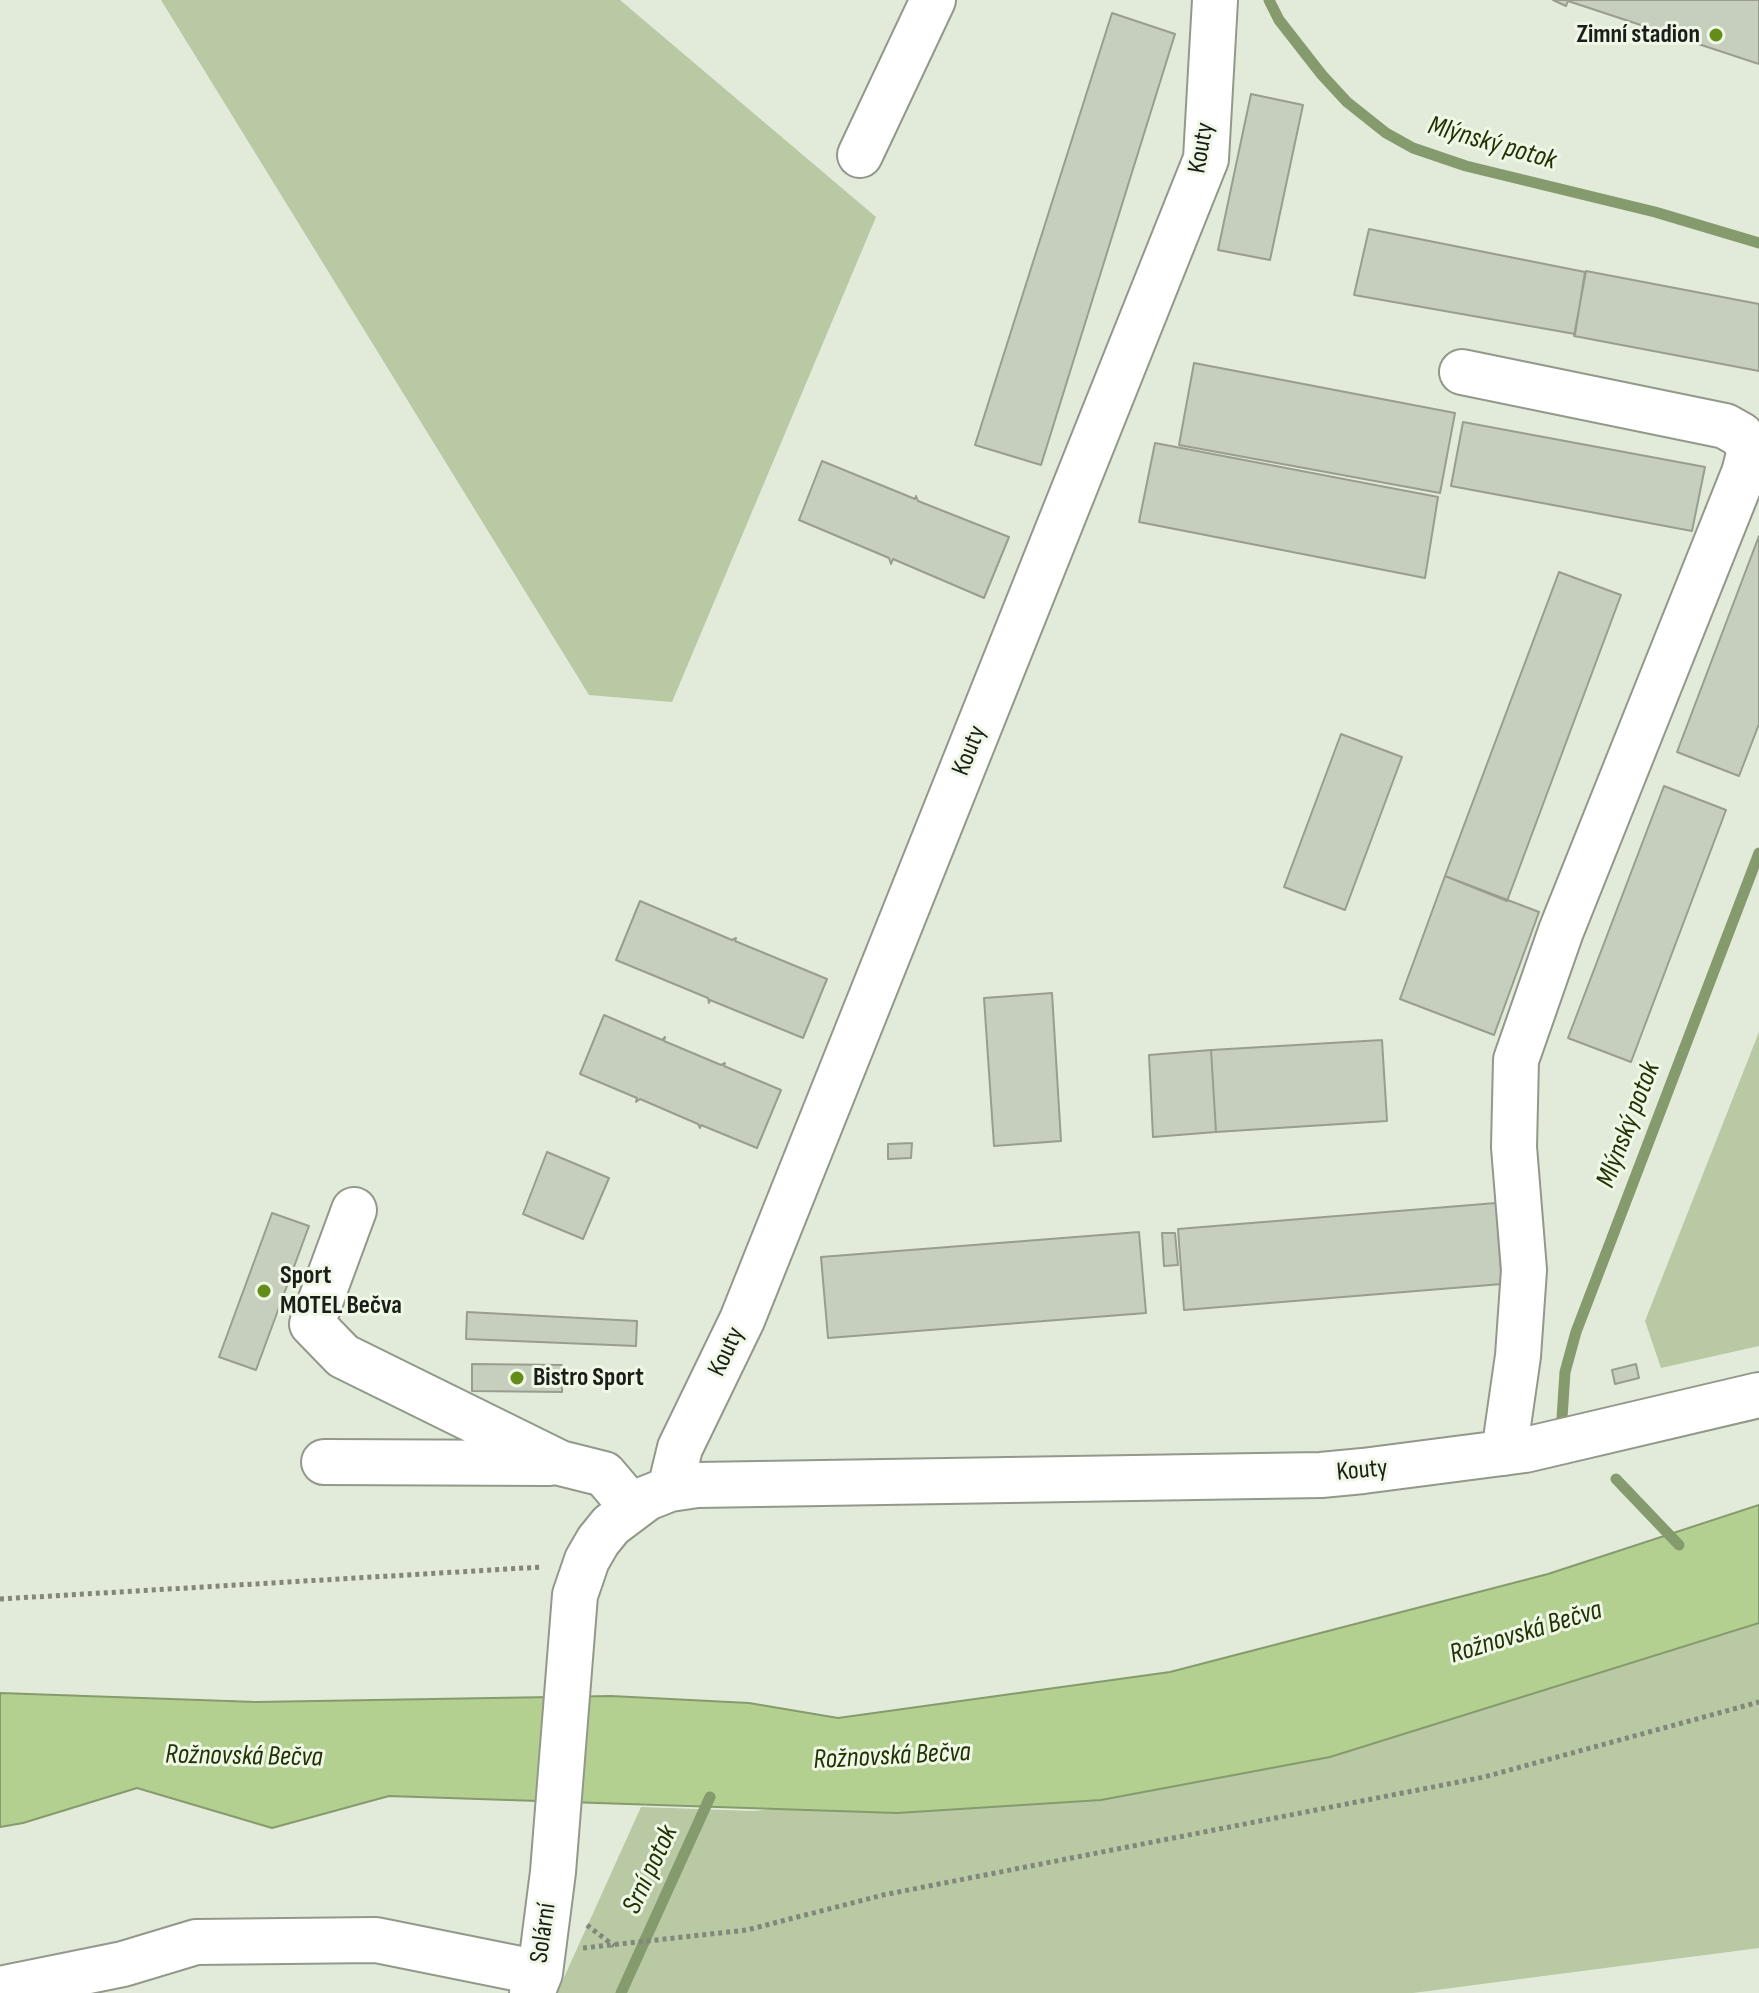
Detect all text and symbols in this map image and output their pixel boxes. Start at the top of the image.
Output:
place label: Zimní stadion [1576,19,1700,51]
marker: Zimní stadion [1707,26,1725,44]
water label: Mlýnský potok [1424,110,1560,178]
street label: Kouty [1182,120,1222,176]
street label: Kouty [946,722,994,780]
water label: Mlýnský potok [1590,1058,1668,1192]
place label: Sport MOTEL Bečva [280,1260,402,1322]
marker: Sport MOTEL Bečva [255,1282,273,1300]
street label: Kouty [702,1322,752,1382]
place label: Bistro Sport [533,1362,644,1394]
marker: Bistro Sport [508,1369,526,1387]
street label: Kouty [1335,1453,1389,1489]
water label: Rožnovská Bečva [1446,1594,1606,1672]
water label: Rožnovská Bečva [812,1736,972,1778]
water label: Rožnovská Bečva [165,1739,323,1775]
water label: Srní potok [616,1821,686,1919]
street label: Solární [524,1901,564,1965]

